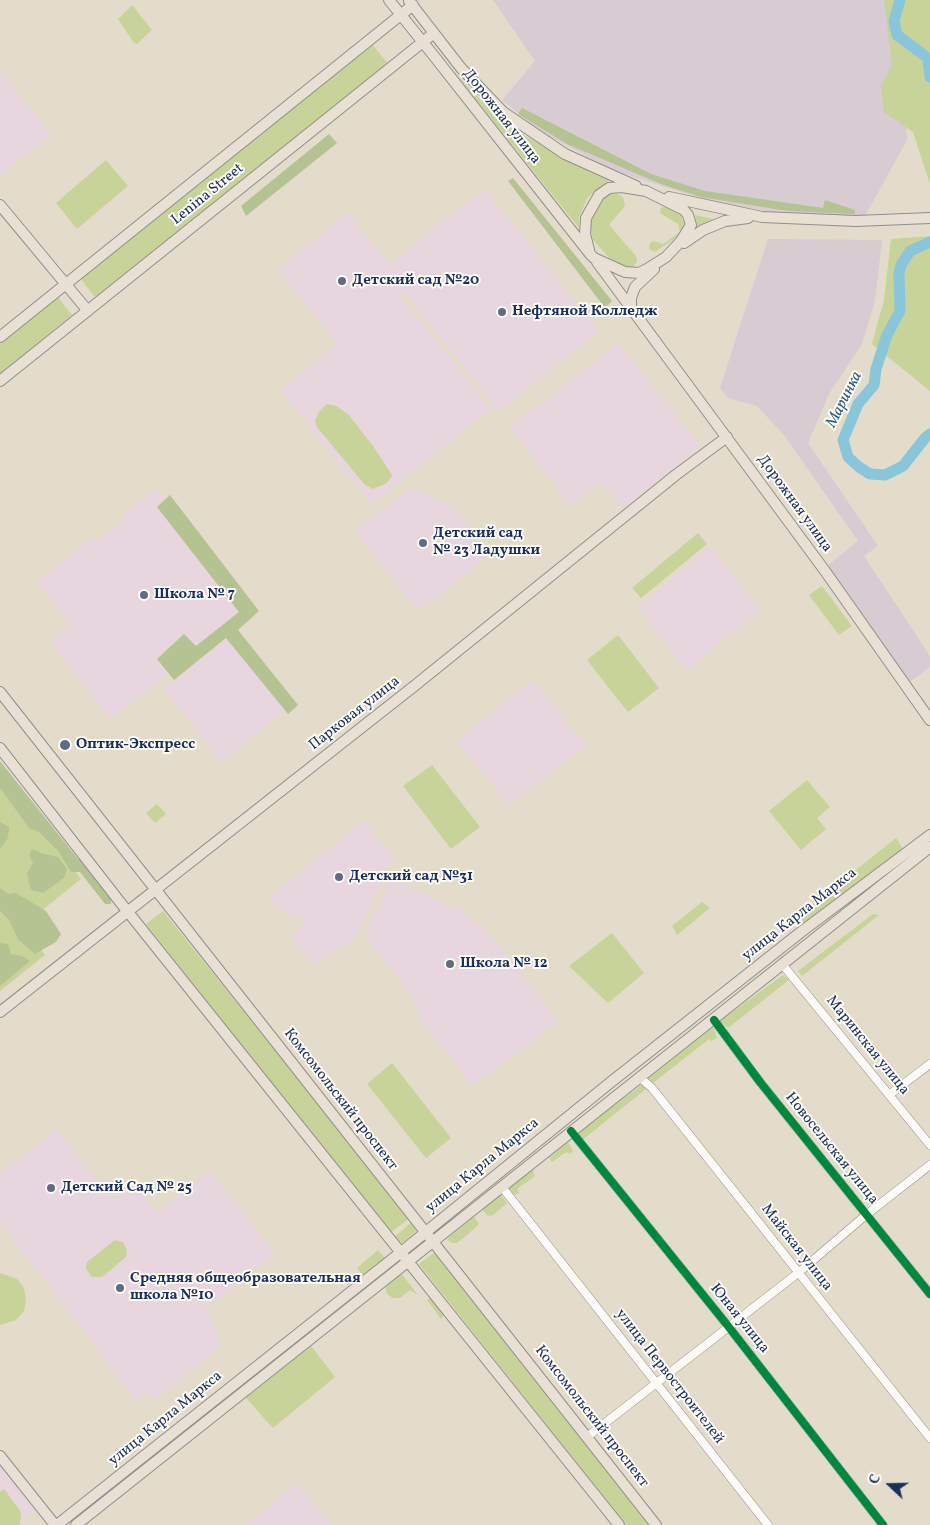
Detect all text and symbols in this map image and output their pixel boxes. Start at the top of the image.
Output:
street label: Дорожная улица [458,66,544,168]
street label: Lenina Street [168,160,248,230]
place label: Детский сад №20 [352,272,479,290]
marker: Детский сад №20 [336,275,348,287]
place label: Нефтяной Колледж [512,303,657,321]
marker: Нефтяной Колледж [496,306,508,318]
water label: Маринка [823,369,867,431]
street label: Дорожная улица [753,452,835,556]
place label: Детский сад № 23 Ладушки [433,525,540,560]
marker: Детский сад № 23 Ладушки [417,537,429,549]
place label: Школа № 7 [154,586,235,604]
marker: Школа № 7 [138,589,150,601]
street label: Парковая улица [306,673,404,755]
place label: Оптик-Экспресс [76,736,195,754]
marker: Оптик-Экспресс [58,738,72,752]
street label: улица Карла Маркса [739,865,861,965]
place label: Детский сад №31 [349,868,473,886]
marker: Детский сад №31 [333,871,345,883]
place label: Школа № 12 [460,955,548,973]
marker: Школа № 12 [444,958,456,970]
street label: Маринская улица [821,993,913,1099]
street label: Комсомольский проспект [279,1025,401,1175]
street label: Новосельская улица [780,1089,882,1209]
street label: улица Карла Маркса [423,1115,543,1217]
place label: Детский Сад № 25 [61,1179,192,1197]
marker: Детский Сад № 25 [45,1182,57,1194]
street label: Майская улица [756,1201,836,1295]
place label: Средняя общеобразовательная школа №10 [130,1270,361,1305]
street label: Юная улица [705,1281,773,1357]
marker: Средняя общеобразовательная школа №10 [114,1282,126,1294]
street label: улица Первостроителей [611,1306,727,1448]
street label: Комсомольский проспект [530,1342,652,1492]
street label: улица Карла Маркса [106,1368,226,1470]
north arrow [865,1460,915,1510]
text: С [865,1472,886,1487]

